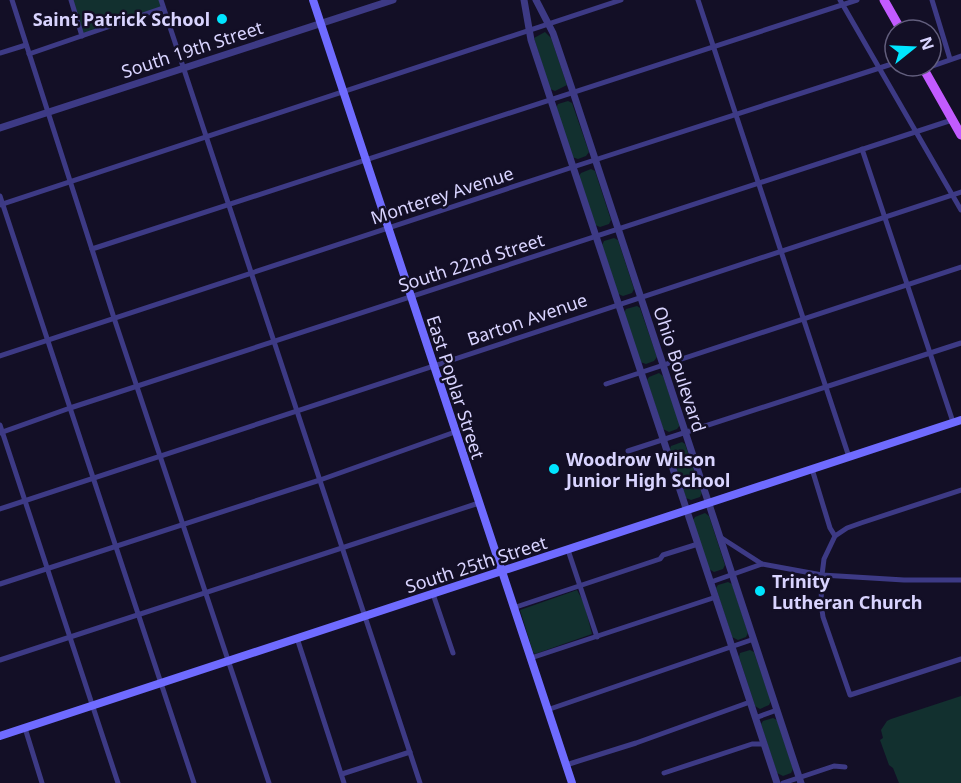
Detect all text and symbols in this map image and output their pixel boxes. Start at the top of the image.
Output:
place label: Saint Patrick School [33,7,210,31]
marker: Saint Patrick School [215,12,229,26]
street label: South 19th Street [118,15,266,83]
north arrow [883,18,943,78]
text: N [915,34,940,53]
street label: Monterey Avenue [367,161,517,229]
street label: South 22nd Street [395,227,547,297]
street label: Barton Avenue [464,287,590,351]
street label: Ohio Boulevard [648,303,712,435]
street label: East Poplar Street [421,312,491,462]
place label: Woodrow Wilson Junior High School [564,447,730,492]
marker: Woodrow Wilson Junior High School [547,462,561,476]
street label: South 25th Street [402,530,550,598]
place label: Trinity Lutheran Church [772,569,923,614]
marker: Trinity Lutheran Church [753,584,767,598]

